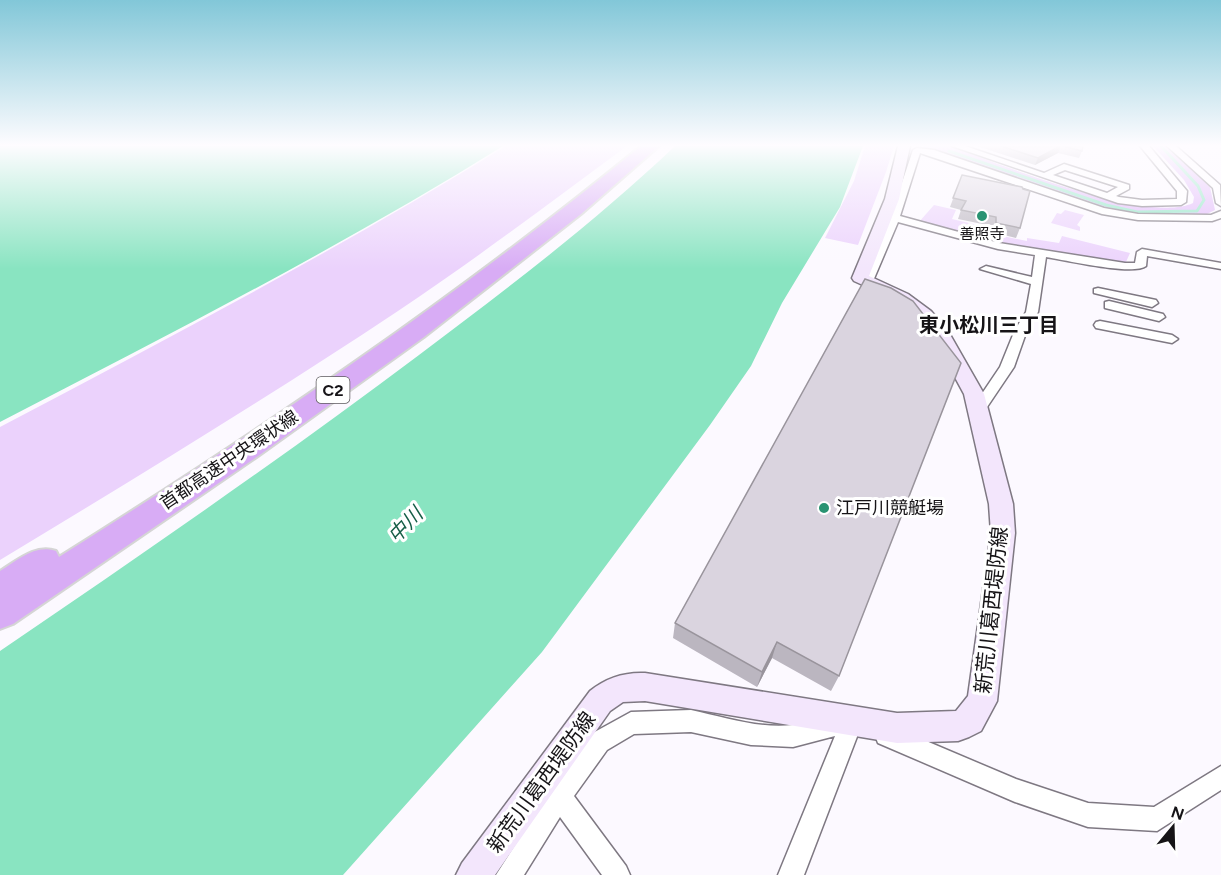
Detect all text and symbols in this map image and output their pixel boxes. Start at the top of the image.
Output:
marker: 善照寺 [975,209,989,223]
place label: 善照寺 [959,225,1005,243]
district label: 東小松川三丁目 [919,313,1059,337]
road number: C2 [316,377,350,403]
street label: 首都高速中央環状線 [156,406,302,514]
place label: 江戸川競艇場 [836,497,944,519]
water label: 中川 [382,501,429,548]
marker: 江戸川競艇場 [817,501,831,515]
street label: 新荒川葛西堤防線 [970,525,1012,695]
street label: 新荒川葛西堤防線 [482,707,600,857]
north arrow [1143,797,1203,857]
text: N [1169,802,1187,824]

